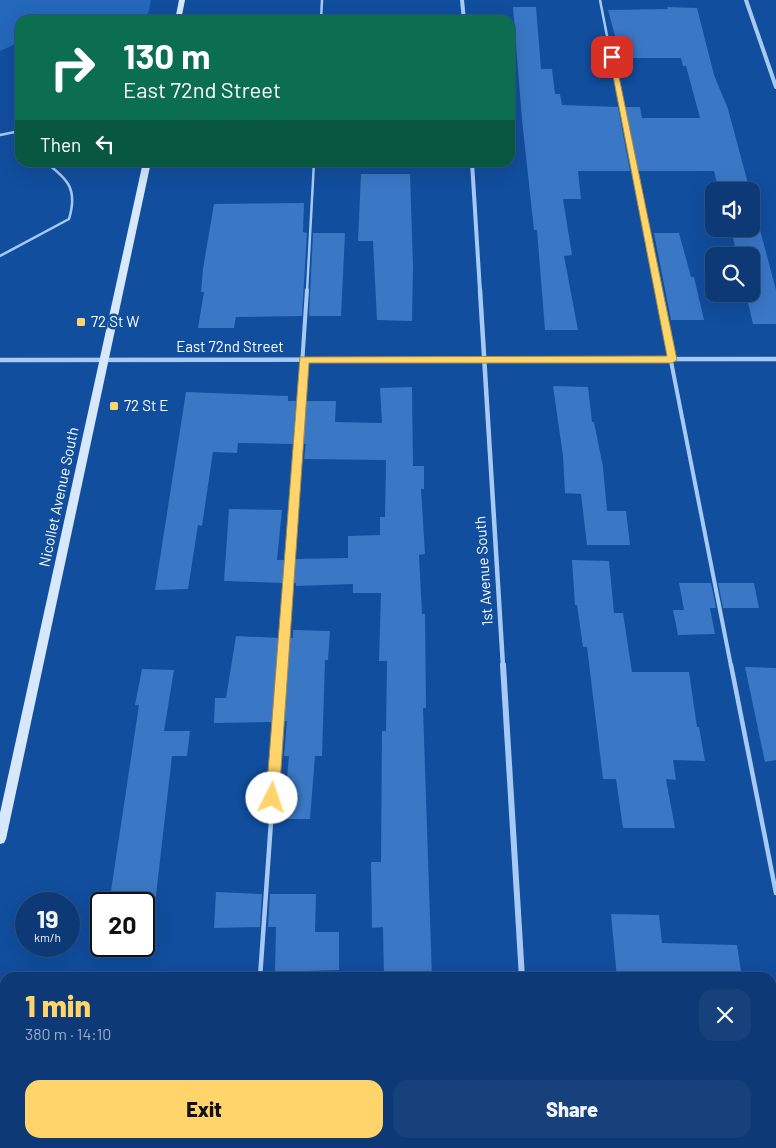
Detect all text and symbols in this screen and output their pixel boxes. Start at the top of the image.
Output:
text: 130 m [123,34,210,76]
icon: right [40,35,105,100]
pin [591,36,633,78]
icon: arrive [598,43,626,71]
text: East 72nd Street [123,76,281,102]
icon: left [91,130,119,158]
text: Then [40,133,81,156]
map controls [705,182,760,302]
button: sound [705,182,760,237]
button: search [705,247,760,302]
place label: 72 St W [91,312,140,330]
marker: 72 St W [75,316,87,328]
street label: East 72nd Street [176,337,284,355]
place label: 72 St E [124,396,168,414]
marker: 72 St E [108,400,120,412]
street label: Nicollet Avenue South [34,425,82,568]
street label: 1st Avenue South [470,516,496,627]
position arrow [245,771,297,823]
speed limit sign: 20 [90,892,155,957]
text: 19 [36,903,59,933]
text: km/h [34,930,61,944]
text: 1 min [25,987,91,1023]
button: close [699,989,751,1041]
text: 380 m · 14:10 [25,1024,111,1043]
button: Exit [25,1080,383,1138]
button: Share [393,1080,751,1138]

